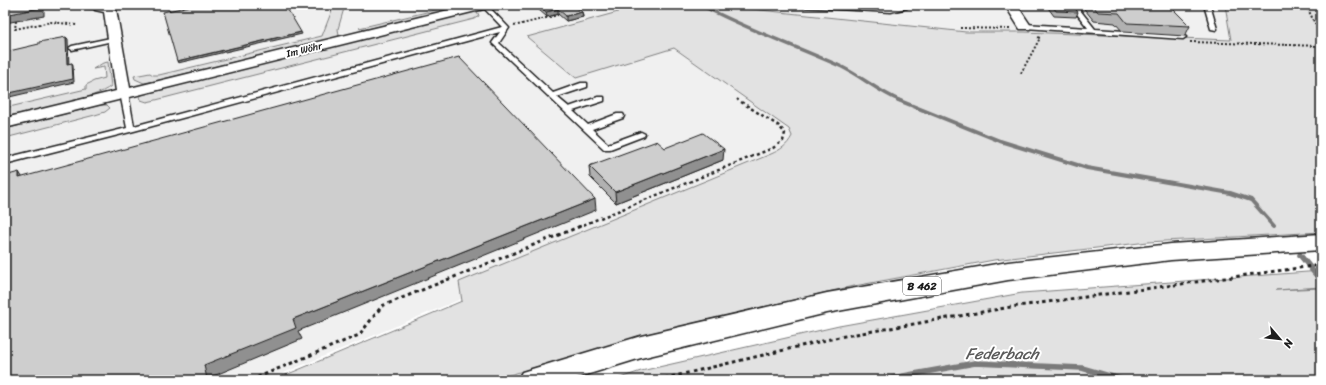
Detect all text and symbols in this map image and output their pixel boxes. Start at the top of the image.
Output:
street label: Im Wöhr [283,37,325,63]
road number: B 462 [903,277,941,295]
north arrow [1260,319,1300,359]
text: N [1278,335,1299,352]
water label: Federbach [965,339,1040,368]

